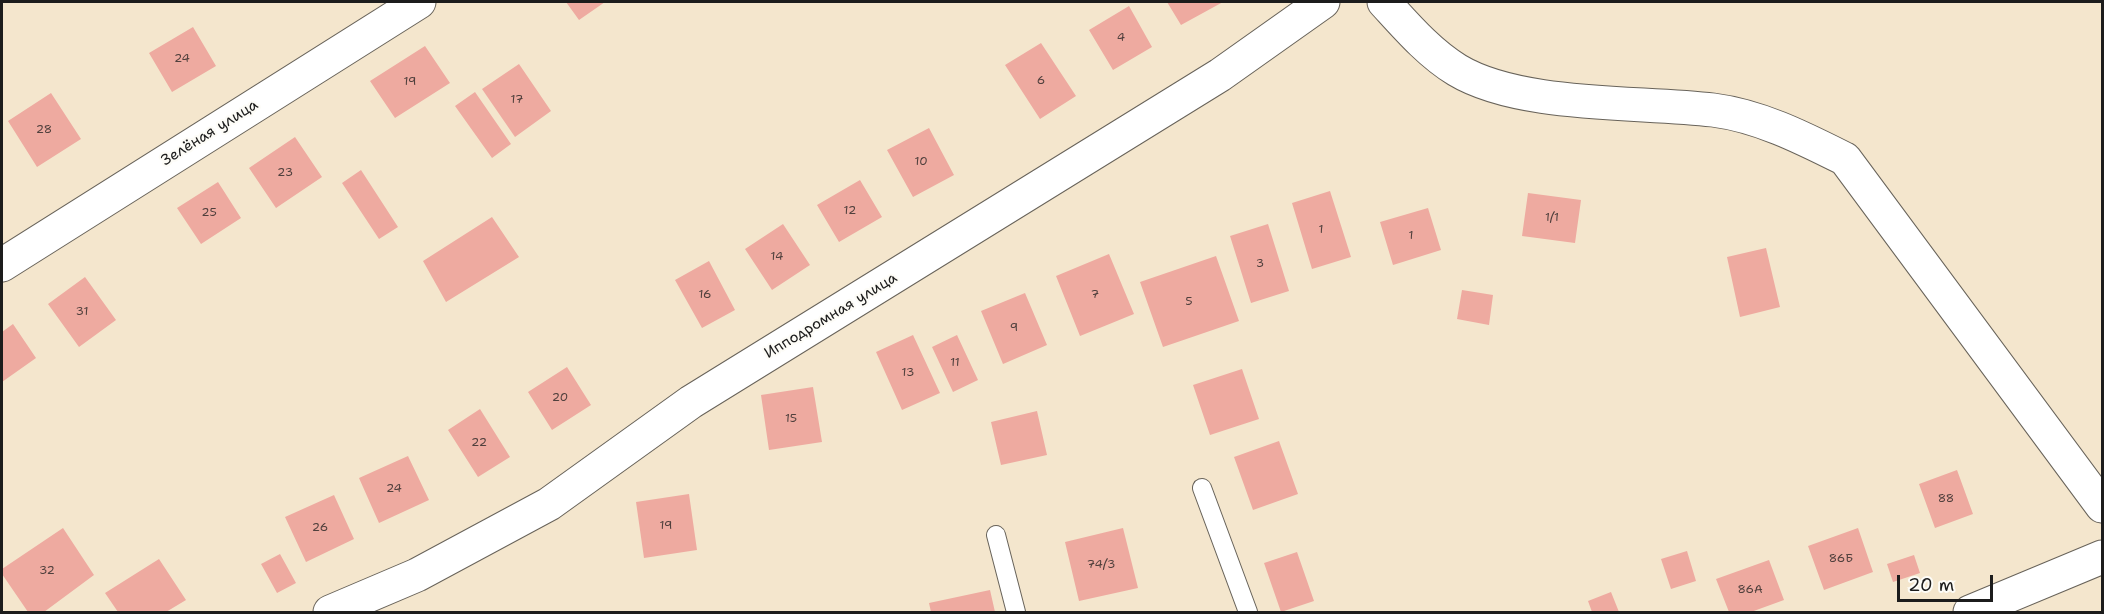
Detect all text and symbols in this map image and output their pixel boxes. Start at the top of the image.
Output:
house number: 4 [1117,31,1125,45]
house number: 24 [174,52,190,66]
house number: 6 [1037,74,1045,88]
house number: 19 [404,75,416,89]
house number: 17 [511,93,523,107]
street label: Зелёная улица [158,96,262,170]
house number: 28 [36,123,52,137]
house number: 10 [914,155,928,169]
house number: 23 [277,166,293,180]
house number: 12 [844,204,856,218]
house number: 25 [201,206,217,220]
house number: 1/1 [1545,211,1559,225]
house number: 1 [1318,223,1324,237]
house number: 1 [1408,229,1414,243]
house number: 14 [771,250,783,264]
house number: 3 [1256,257,1264,271]
street label: Ипподромная улица [761,269,901,363]
house number: 16 [698,288,712,302]
house number: 7 [1091,288,1099,302]
house number: 5 [1185,295,1193,309]
house number: 31 [76,305,88,319]
house number: 9 [1010,321,1018,335]
house number: 11 [950,356,960,370]
house number: 13 [902,366,914,380]
house number: 20 [552,391,568,405]
house number: 15 [785,412,797,426]
house number: 22 [471,436,487,450]
house number: 24 [386,482,402,496]
house number: 88 [1938,492,1954,506]
house number: 19 [660,519,672,533]
house number: 26 [312,521,328,535]
house number: 86Б [1829,552,1853,566]
house number: 74/3 [1087,558,1115,572]
scale bar [1900,563,1996,601]
house number: 32 [39,564,55,578]
text: 20 m [1908,573,1954,597]
house number: 86А [1737,583,1763,597]

